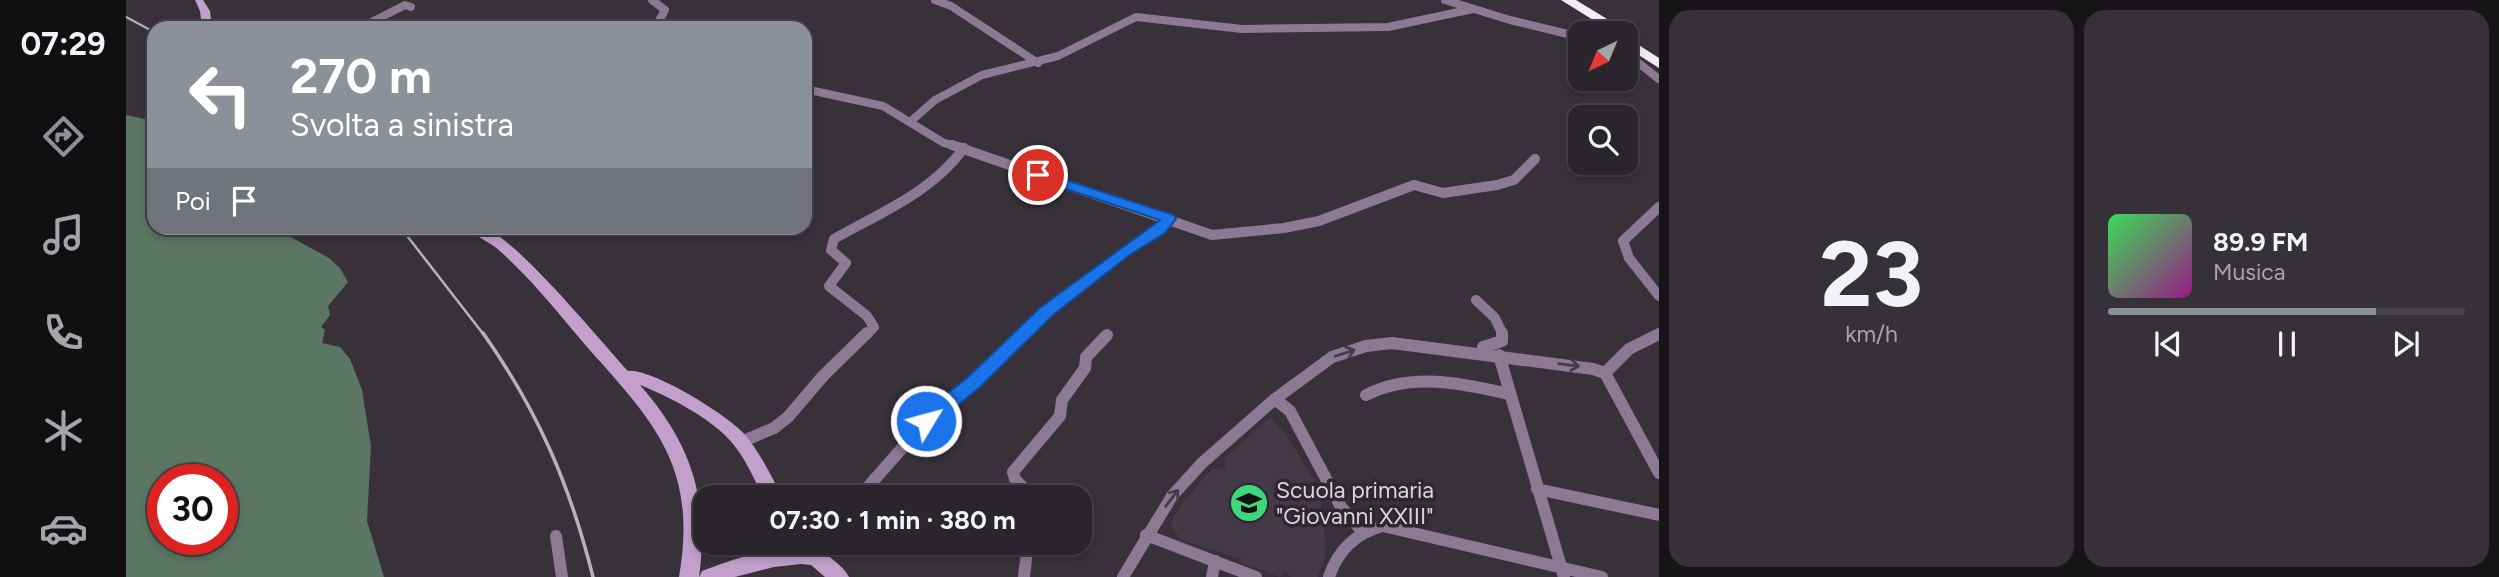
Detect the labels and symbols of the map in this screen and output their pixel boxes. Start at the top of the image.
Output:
north arrow [1568,21,1638,91]
pin [1008,145,1068,205]
one-way arrow [1333,346,1355,358]
one-way arrow [1558,359,1580,372]
position arrow [889,384,963,458]
speed limit sign: 30 [147,464,238,555]
place label: Scuola primaria "Giovanni XXIII" [1276,476,1434,530]
school or university icon: Scuola primaria "Giovanni XXIII" [1228,482,1270,524]
one-way arrow [1164,489,1179,508]

